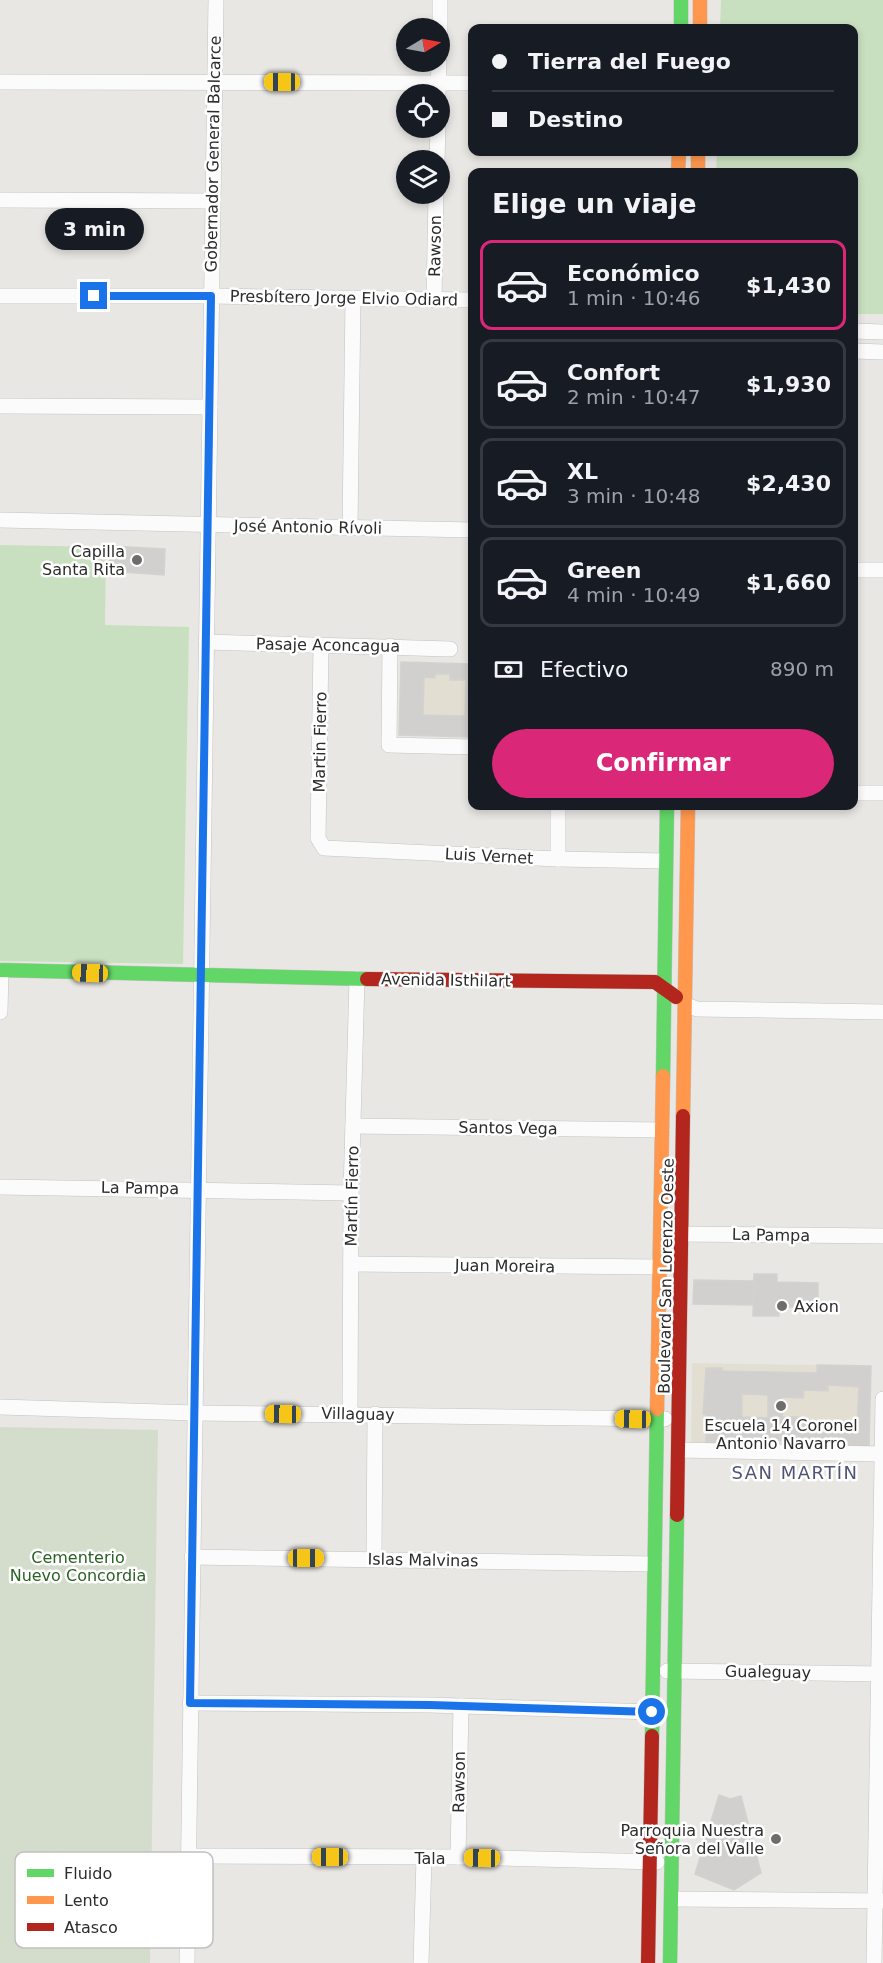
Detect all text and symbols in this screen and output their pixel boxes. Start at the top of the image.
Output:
north arrow [396,18,450,72]
map controls [396,18,450,204]
street label: Gobernador General Balcarce [201,35,225,273]
text: Tierra del Fuego [528,49,731,74]
car [264,73,300,91]
button: locate [396,84,450,138]
text: Destino [528,107,623,132]
button: layers [396,150,450,204]
text: Elige un viaje [492,188,696,219]
callout: 3 min [44,209,144,251]
street label: Rawson [425,215,445,277]
text: 3 min [63,217,126,241]
icon: car [495,258,549,312]
text: Económico [567,261,700,286]
text: $1,430 [746,273,831,298]
route end [80,282,107,309]
text: 1 min · 10:46 [567,286,701,310]
street label: Presbítero Jorge Elvio Odiard [230,287,458,309]
icon: car [495,357,549,411]
text: Confort [567,360,660,385]
text: $1,930 [746,372,831,397]
text: 2 min · 10:47 [567,385,701,409]
icon: car [495,456,549,510]
text: XL [567,459,598,484]
text: $2,430 [746,471,831,496]
text: 3 min · 10:48 [567,484,701,508]
street label: José Antonio Rívoli [233,516,382,538]
place label: Capilla Santa Rita [42,542,125,579]
marker: Capilla Santa Rita [130,553,144,567]
icon: car [495,555,549,609]
text: Green [567,558,641,583]
text: $1,660 [746,570,831,595]
text: 4 min · 10:49 [567,583,701,607]
street label: Pasaje Aconcagua [256,634,400,656]
icon: cash [492,653,525,686]
text: Efectivo [540,657,629,682]
text: 890 m [770,657,834,681]
street label: Martin Fierro [310,691,330,793]
button: Confirmar [492,729,834,798]
street label: Luis Vernet [444,844,534,868]
car [72,963,108,983]
street label: Avenida Isthilart [381,969,511,991]
street label: Santos Vega [458,1118,558,1138]
street label: Martín Fierro [342,1145,362,1247]
street label: Boulevard San Lorenzo Oeste [654,1158,678,1394]
street label: La Pampa [101,1178,179,1198]
street label: La Pampa [732,1225,810,1245]
street label: Juan Moreira [454,1256,555,1276]
place label: Axion [794,1297,839,1316]
marker: Axion [775,1299,789,1313]
marker: Escuela 14 Coronel Antonio Navarro [774,1399,788,1413]
street label: Villaguay [321,1404,395,1424]
car [265,1405,301,1423]
car [615,1410,651,1428]
place label: Escuela 14 Coronel Antonio Navarro [704,1416,858,1453]
district label: SAN MARTÍN [731,1462,859,1483]
park label: Cementerio Nuevo Concordia [10,1548,146,1585]
car [288,1549,324,1567]
street label: Islas Malvinas [367,1550,479,1570]
street label: Gualeguay [725,1662,811,1682]
route start [638,1698,665,1725]
street label: Rawson [449,1751,469,1813]
place label: Parroquia Nuestra Señora del Valle [620,1821,764,1858]
marker: Parroquia Nuestra Señora del Valle [769,1832,783,1846]
car [312,1848,348,1866]
street label: Tala [413,1849,446,1868]
car [464,1849,500,1867]
legend [15,1852,213,1948]
text: Fluido [64,1864,112,1883]
text: Lento [64,1891,109,1910]
text: Atasco [64,1918,118,1937]

